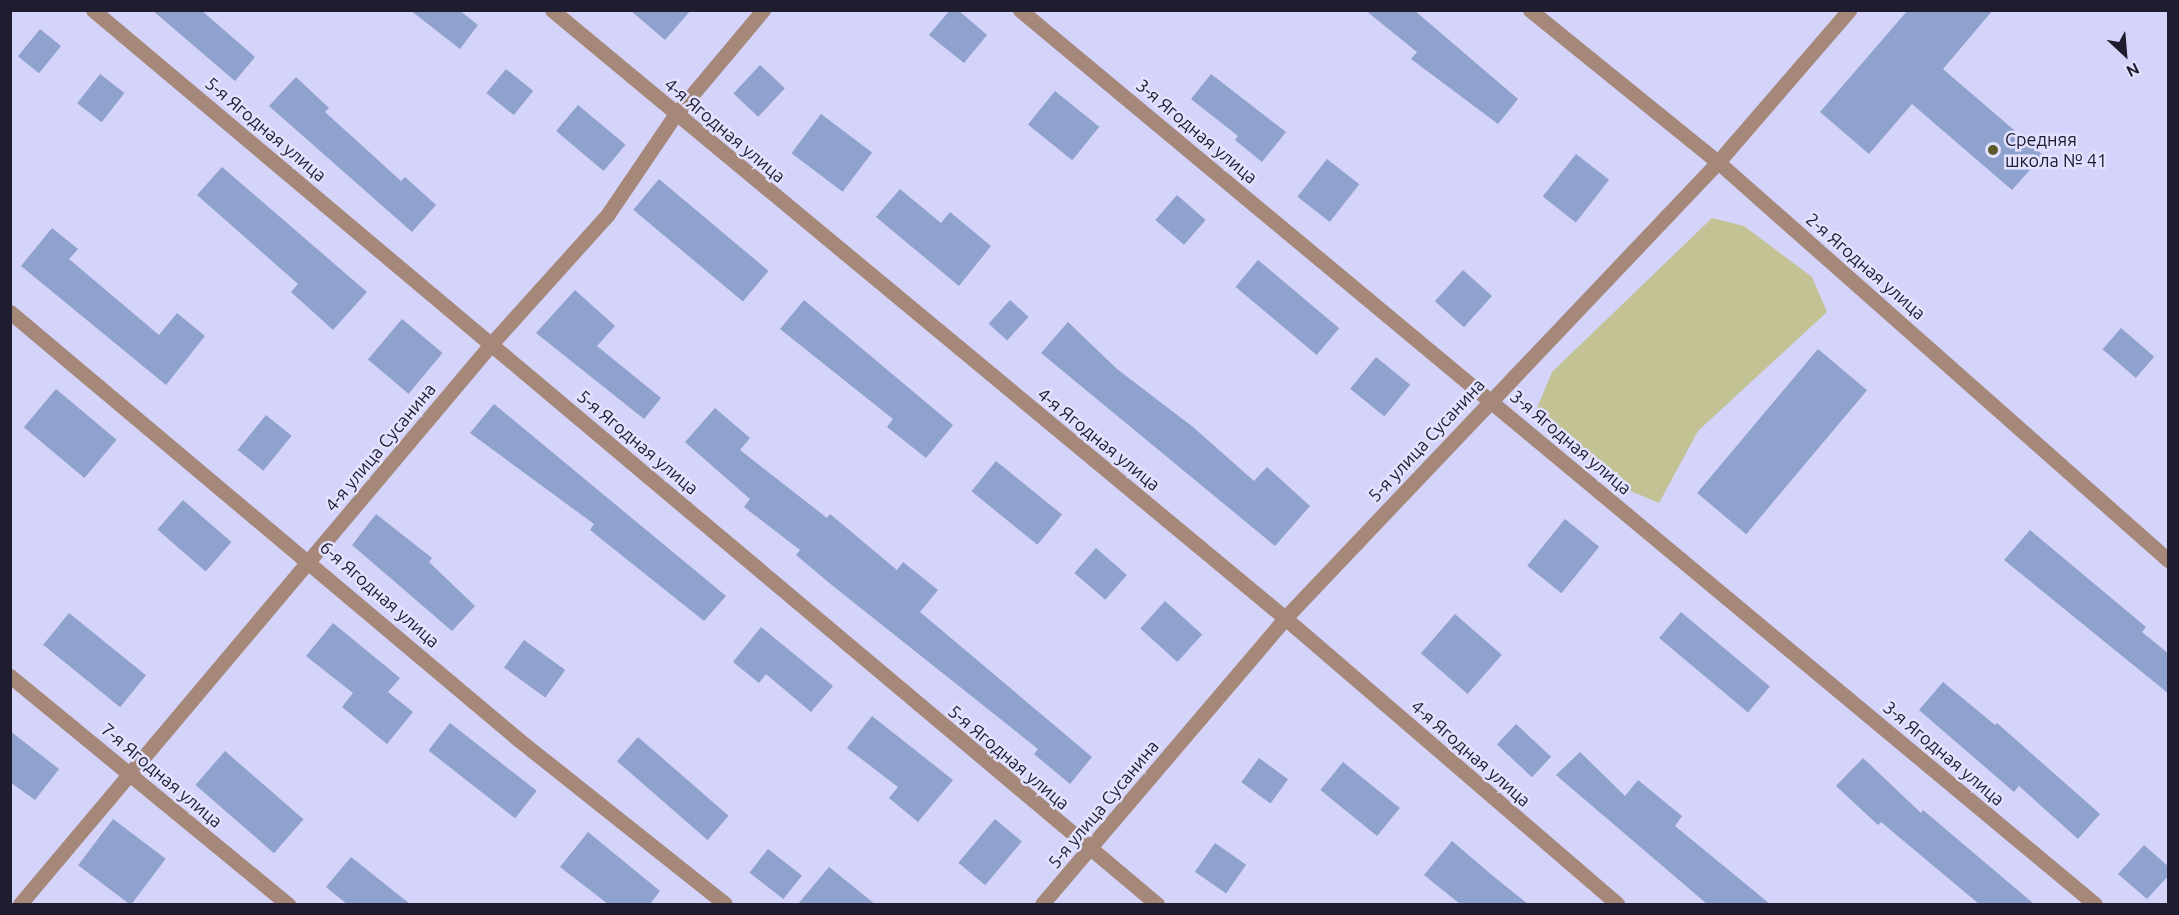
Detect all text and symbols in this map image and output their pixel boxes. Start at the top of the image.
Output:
north arrow [2095,24,2155,84]
text: N [2124,59,2142,81]
street label: 5-я Ягодная улица [201,72,331,186]
street label: 4-я Ягодная улица [660,73,790,187]
street label: 3-я Ягодная улица [1132,74,1262,188]
place label: Средняя школа № 41 [2005,129,2107,172]
marker: Средняя школа № 41 [1986,143,2000,157]
street label: 2-я Ягодная улица [1802,208,1930,324]
street label: 5-я улица Сусанина [1363,374,1489,506]
street label: 4-я улица Сусанина [320,378,440,516]
street label: 4-я Ягодная улица [1033,383,1165,495]
street label: 5-я Ягодная улица [573,385,703,499]
street label: 3-я Ягодная улица [1506,385,1636,499]
street label: 6-я Ягодная улица [316,536,444,652]
street label: 4-я Ягодная улица [1407,695,1535,811]
street label: 3-я Ягодная улица [1879,696,2009,810]
street label: 5-я Ягодная улица [944,700,1074,814]
street label: 7-я Ягодная улица [97,718,227,832]
street label: 5-я улица Сусанина [1043,735,1163,873]

